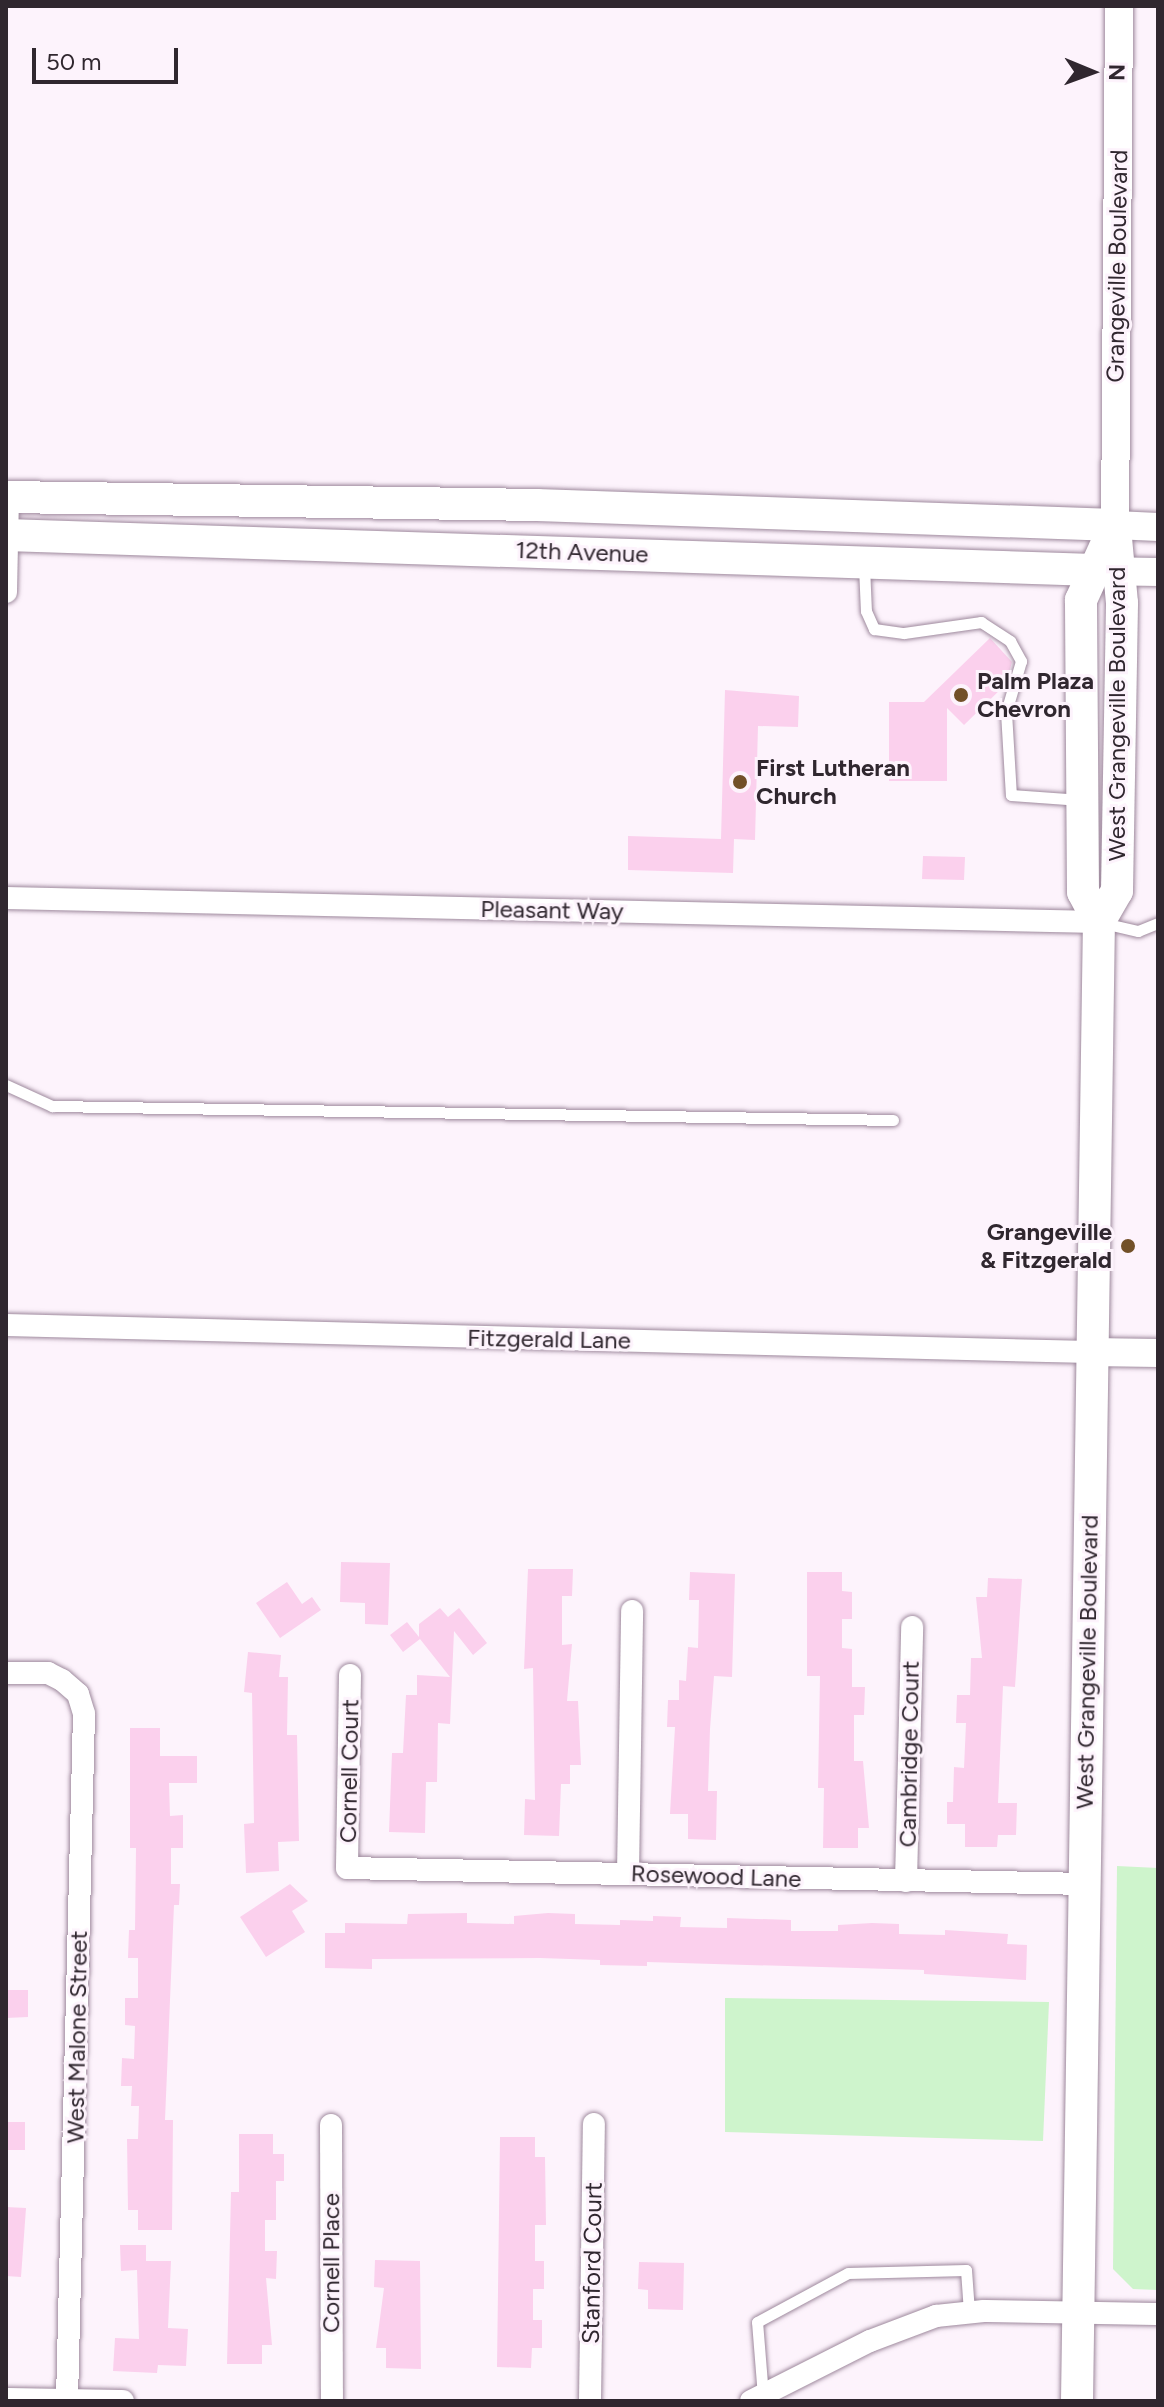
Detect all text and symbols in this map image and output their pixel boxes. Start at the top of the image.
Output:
scale bar [36,32,182,82]
north arrow [1052,32,1132,112]
text: 50 m [46,47,102,76]
text: N [1103,64,1130,81]
street label: Grangeville Boulevard [1101,149,1133,383]
street label: 12th Avenue [515,535,649,569]
street label: West Grangeville Boulevard [1103,567,1131,861]
place label: Palm Plaza Chevron [977,667,1094,723]
marker: Palm Plaza Chevron [952,686,970,704]
place label: First Lutheran Church [756,754,910,810]
marker: First Lutheran Church [731,773,749,791]
street label: Pleasant Way [480,894,624,926]
place label: Grangeville & Fitzgerald [980,1218,1112,1274]
marker: Grangeville & Fitzgerald [1119,1237,1137,1255]
street label: Fitzgerald Lane [467,1323,631,1355]
street label: West Grangeville Boulevard [1070,1515,1104,1809]
street label: Cambridge Court [893,1660,925,1848]
street label: Cornell Court [333,1699,365,1843]
street label: Rosewood Lane [630,1859,802,1893]
street label: West Malone Street [61,1930,93,2144]
street label: Stanford Court [576,2182,608,2344]
street label: Cornell Place [317,2193,345,2333]

